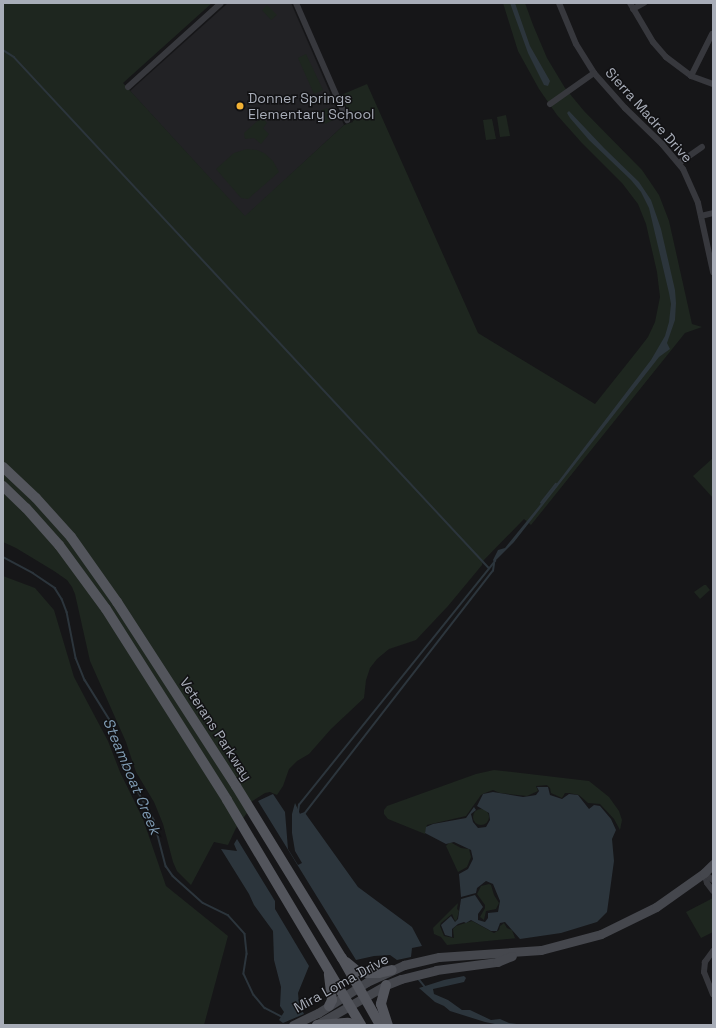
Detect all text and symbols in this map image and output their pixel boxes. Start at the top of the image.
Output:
street label: Sierra Madre Drive [602,64,696,166]
place label: Donner Springs Elementary School [248,90,374,122]
marker: Donner Springs Elementary School [235,101,245,111]
street label: Veterans Parkway [176,674,256,784]
water label: Steamboat Creek [99,715,165,837]
street label: Mira Loma Drive [291,950,391,1016]

